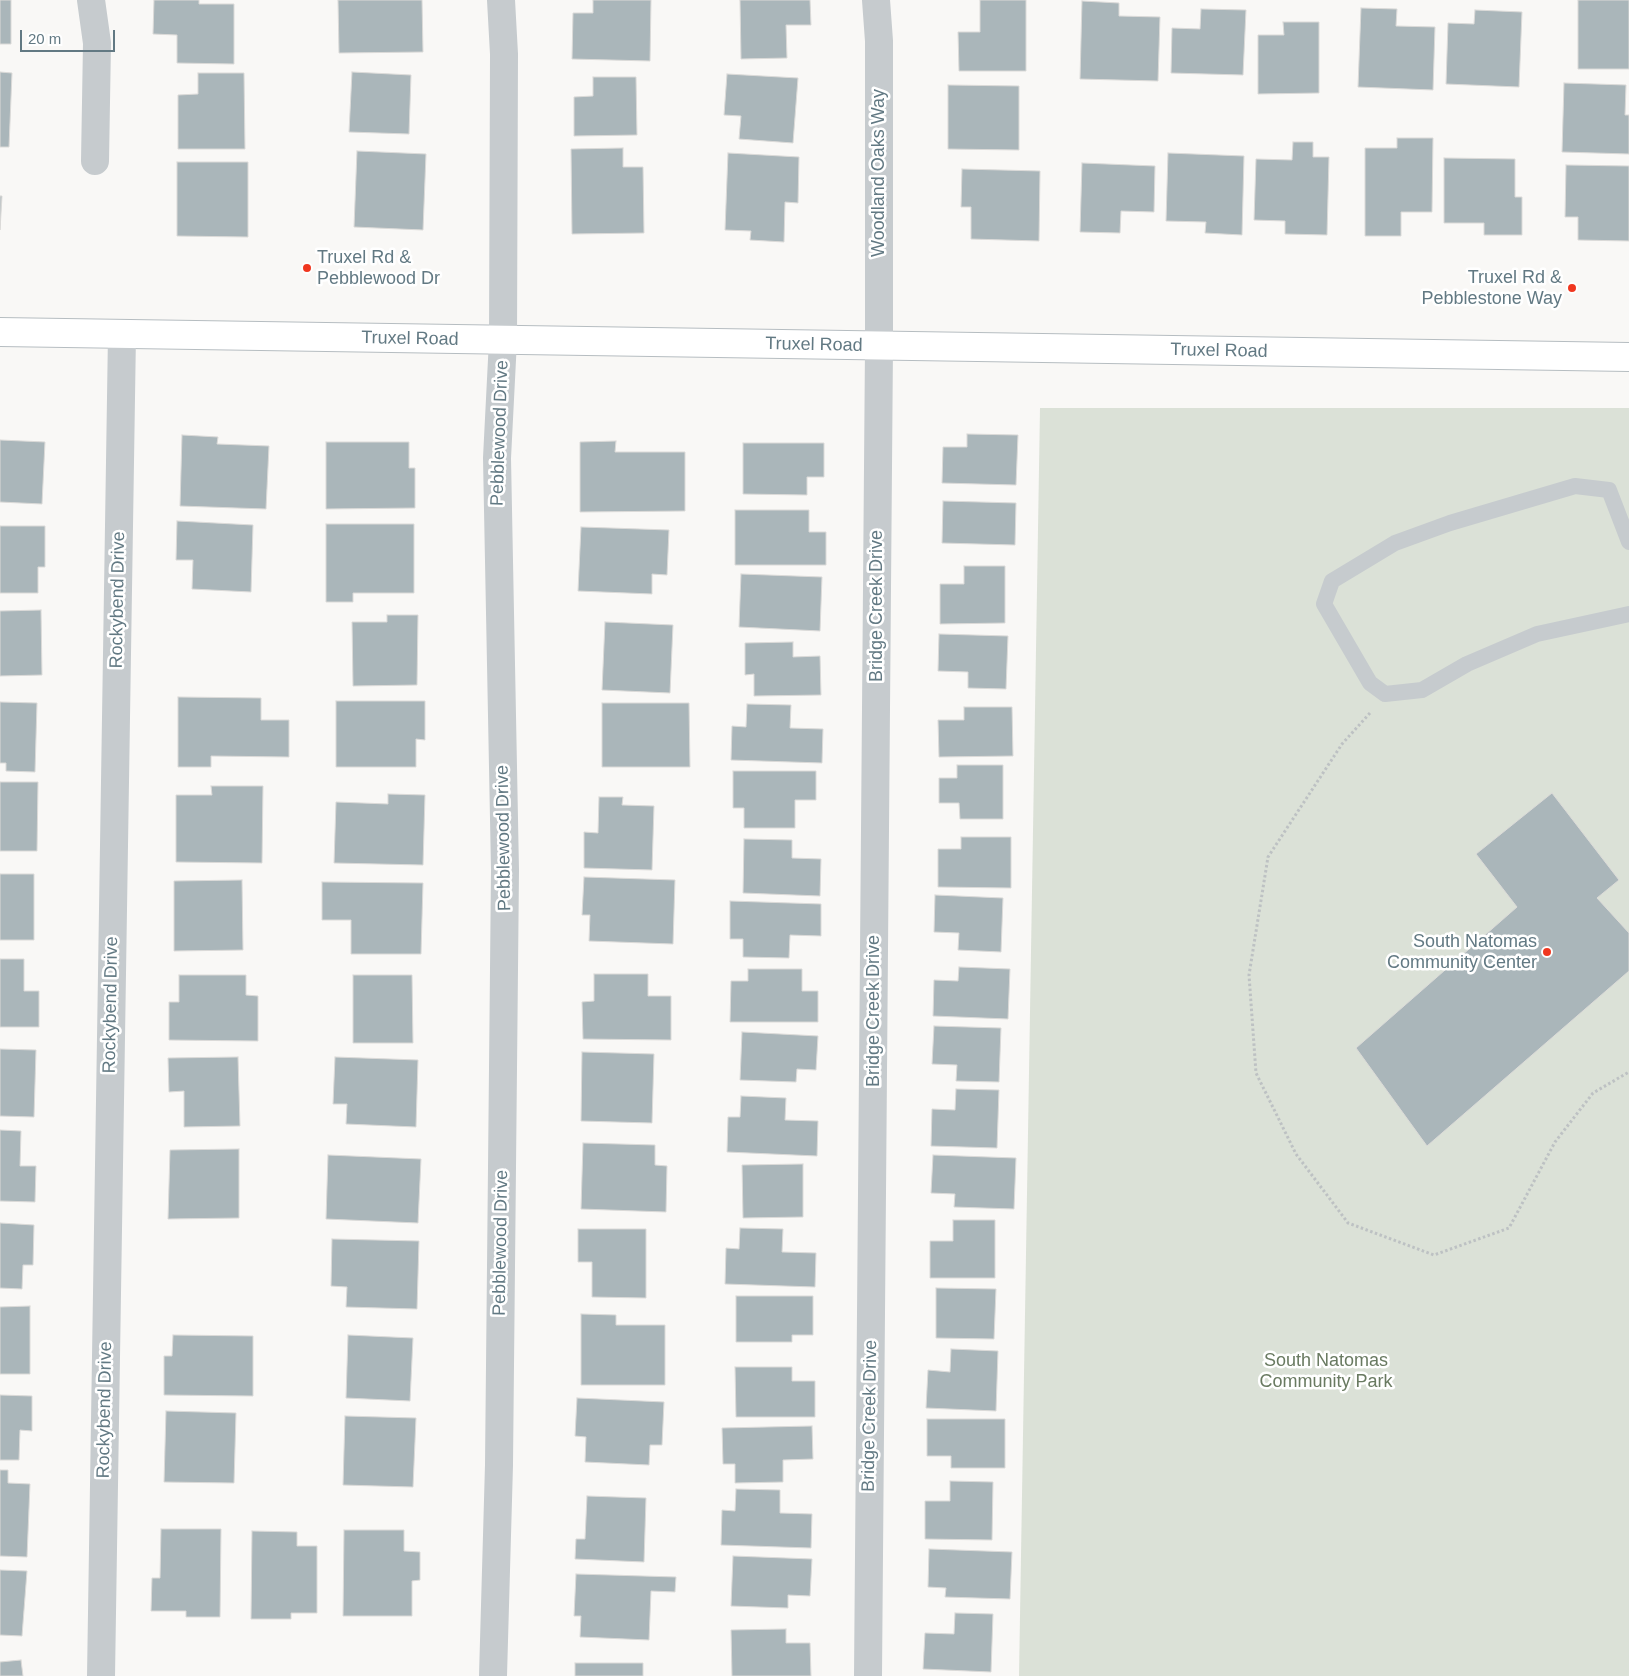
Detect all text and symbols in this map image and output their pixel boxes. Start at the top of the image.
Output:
scale bar [22,20,118,52]
text: 20 m [28,30,61,47]
street label: Woodland Oaks Way [868,89,890,257]
place label: Truxel Rd & Pebblewood Dr [317,247,440,290]
marker: Truxel Rd & Pebblewood Dr [301,262,313,274]
place label: Truxel Rd & Pebblestone Way [1422,267,1562,310]
marker: Truxel Rd & Pebblestone Way [1566,282,1578,294]
street label: Truxel Road [361,327,459,351]
street label: Truxel Road [765,333,863,357]
street label: Truxel Road [1170,339,1268,363]
street label: Pebblewood Drive [487,360,513,506]
street label: Bridge Creek Drive [866,530,888,682]
street label: Rockybend Drive [106,531,130,669]
street label: Pebblewood Drive [492,765,516,911]
place label: South Natomas Community Center [1387,931,1537,974]
street label: Bridge Creek Drive [863,935,885,1087]
street label: Rockybend Drive [99,936,123,1074]
marker: South Natomas Community Center [1541,946,1553,958]
street label: Pebblewood Drive [489,1170,513,1316]
street label: Bridge Creek Drive [858,1340,882,1492]
street label: Rockybend Drive [93,1341,117,1479]
park label: South Natomas Community Park [1259,1350,1393,1392]

